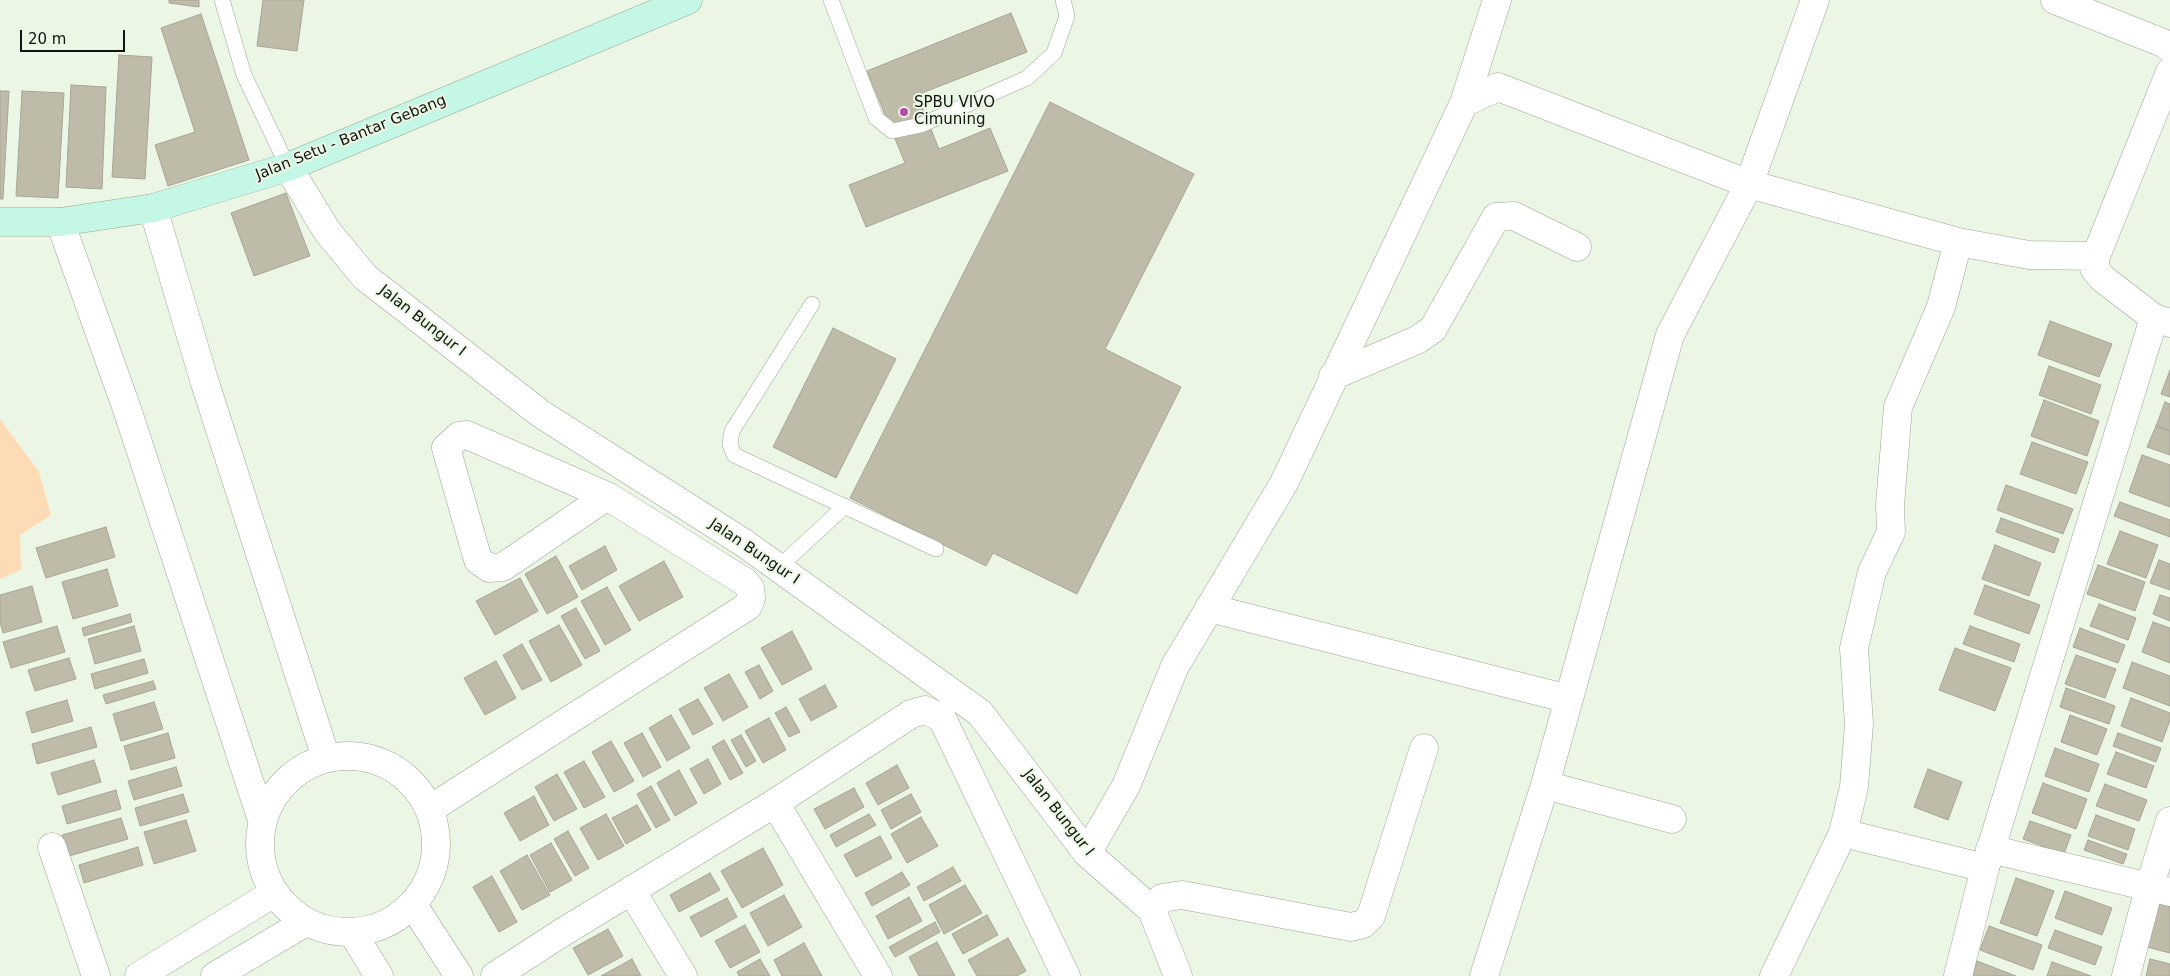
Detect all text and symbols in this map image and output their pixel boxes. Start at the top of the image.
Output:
scale bar [22,20,128,52]
text: 20 m [28,30,66,48]
street label: Jalan Setu - Bantar Gebang [253,91,449,185]
place label: SPBU VIVO Cimuning [914,94,995,129]
marker: SPBU VIVO Cimuning [898,106,910,118]
street label: Jalan Bungur I [375,282,469,360]
street label: Jalan Bungur I [705,515,803,589]
street label: Jalan Bungur I [1019,766,1097,860]

